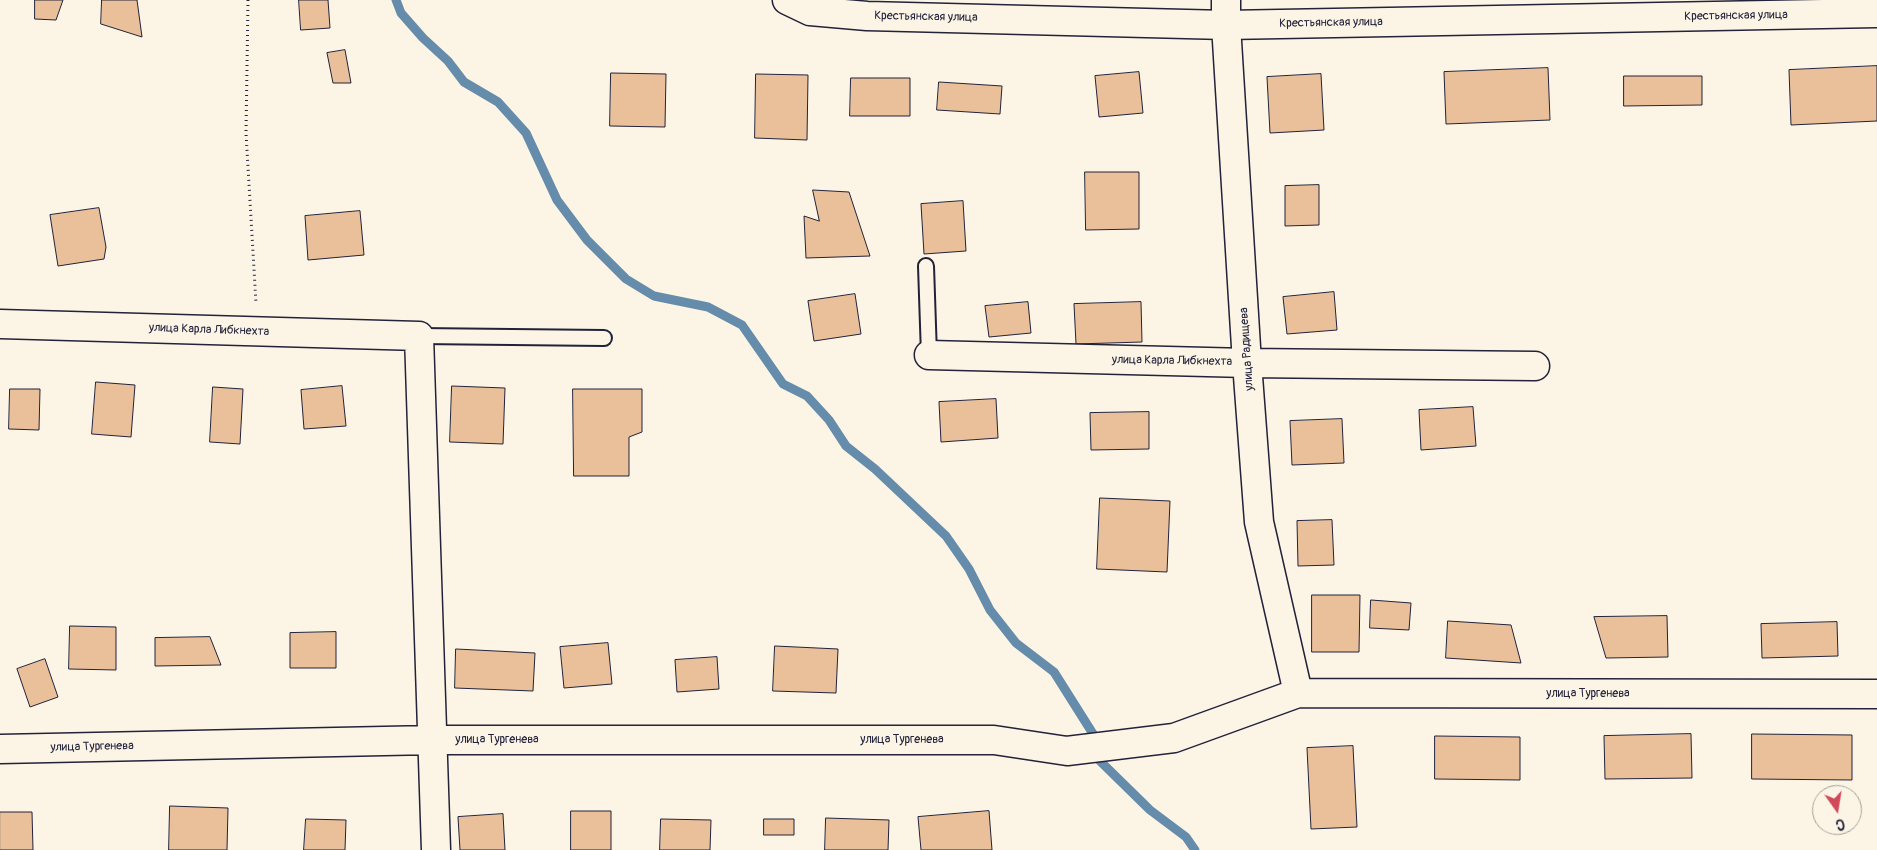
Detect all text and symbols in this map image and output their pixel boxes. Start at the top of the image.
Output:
street label: Крестьянская улица [1684,8,1788,24]
street label: Крестьянская улица [874,9,978,25]
street label: Крестьянская улица [1279,15,1383,31]
street label: улица Радищева [1237,307,1257,391]
street label: улица Карла Либкнехта [149,321,269,339]
street label: улица Карла Либкнехта [1112,353,1232,369]
street label: улица Тургенева [1546,687,1630,701]
street label: улица Тургенева [455,733,539,747]
street label: улица Тургенева [860,733,944,747]
street label: улица Тургенева [50,739,134,755]
north arrow [1812,785,1862,835]
text: С [1834,815,1846,833]

